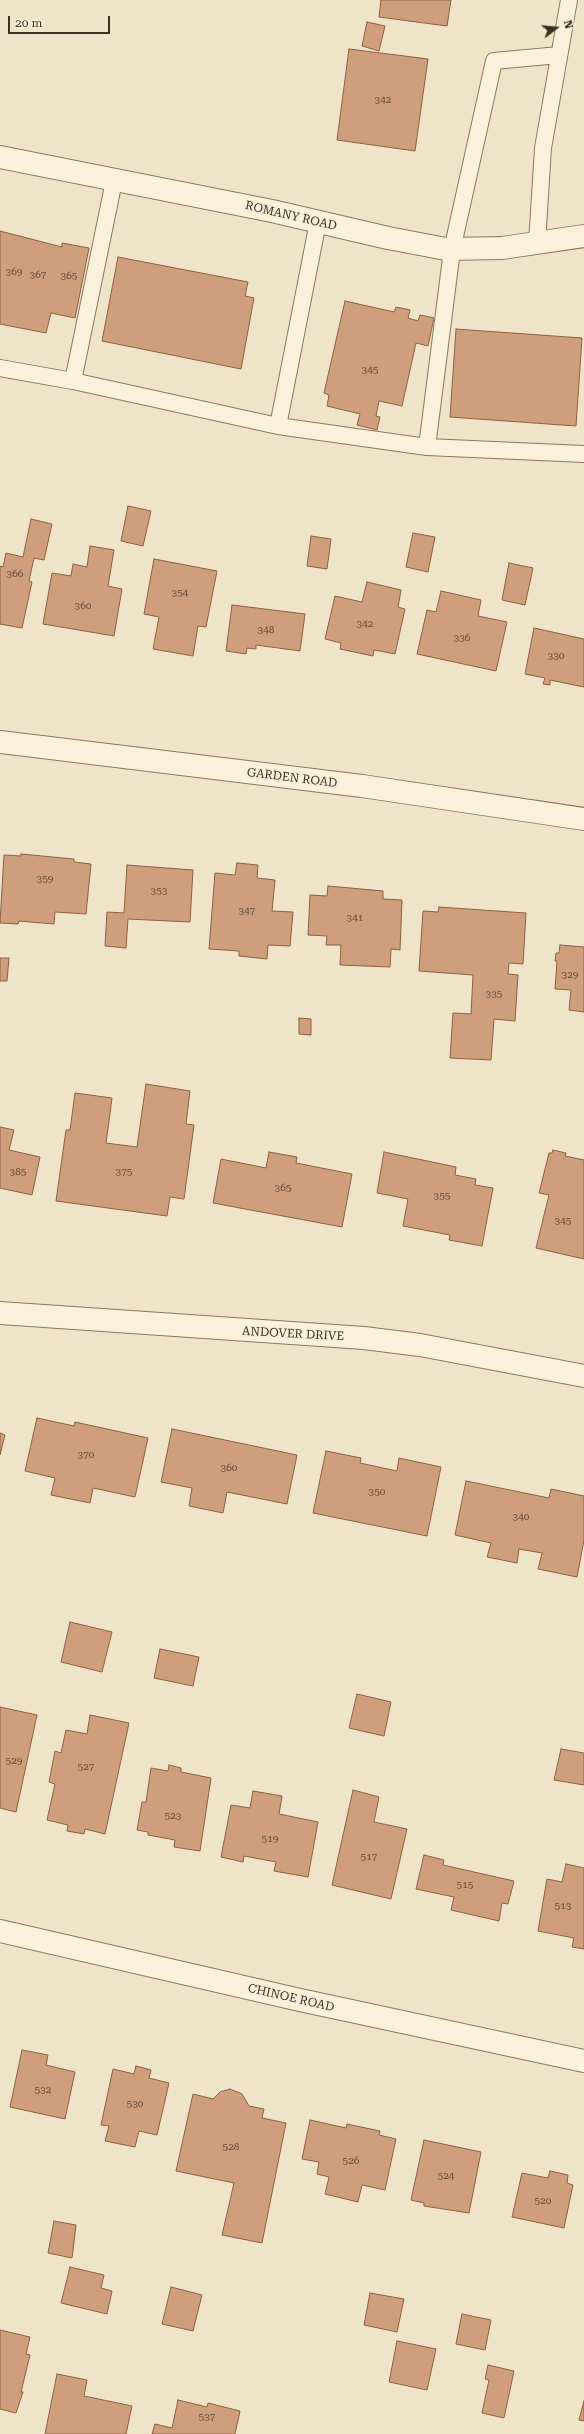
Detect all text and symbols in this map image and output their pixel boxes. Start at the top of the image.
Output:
scale bar [10,8,112,34]
north arrow [536,8,576,48]
text: 20 m [15,16,42,30]
text: N [561,19,575,30]
house number: 342 [375,94,391,106]
street label: ROMANY ROAD [244,198,338,234]
house number: 369 [6,266,22,278]
house number: 367 [30,269,46,281]
house number: 365 [61,270,77,282]
house number: 345 [362,364,378,376]
house number: 366 [7,568,23,580]
house number: 354 [172,587,188,599]
house number: 360 [75,600,91,612]
house number: 342 [357,618,373,630]
house number: 348 [258,624,274,636]
house number: 336 [454,632,470,644]
house number: 330 [548,650,564,662]
street label: GARDEN ROAD [246,765,338,791]
house number: 359 [37,873,53,885]
house number: 353 [151,885,167,897]
house number: 347 [239,905,255,917]
house number: 341 [347,912,363,924]
house number: 329 [562,969,578,981]
house number: 335 [486,988,502,1000]
house number: 385 [10,1166,26,1178]
house number: 375 [116,1166,132,1178]
house number: 365 [275,1182,291,1194]
house number: 355 [434,1190,450,1202]
house number: 345 [555,1215,571,1227]
street label: ANDOVER DRIVE [242,1324,344,1344]
house number: 370 [78,1449,94,1461]
house number: 360 [221,1462,237,1474]
house number: 350 [369,1486,385,1498]
house number: 340 [513,1511,529,1523]
house number: 529 [6,1755,22,1767]
house number: 527 [78,1761,94,1773]
house number: 523 [165,1810,181,1822]
house number: 519 [262,1833,278,1845]
house number: 517 [361,1851,377,1863]
house number: 515 [457,1879,473,1891]
house number: 513 [555,1900,571,1912]
street label: CHINOE ROAD [246,1981,336,2015]
house number: 532 [35,2084,51,2096]
house number: 530 [127,2098,143,2110]
house number: 528 [223,2141,239,2153]
house number: 526 [343,2155,359,2167]
house number: 524 [438,2170,454,2182]
house number: 520 [535,2195,551,2207]
house number: 537 [199,2411,215,2423]

